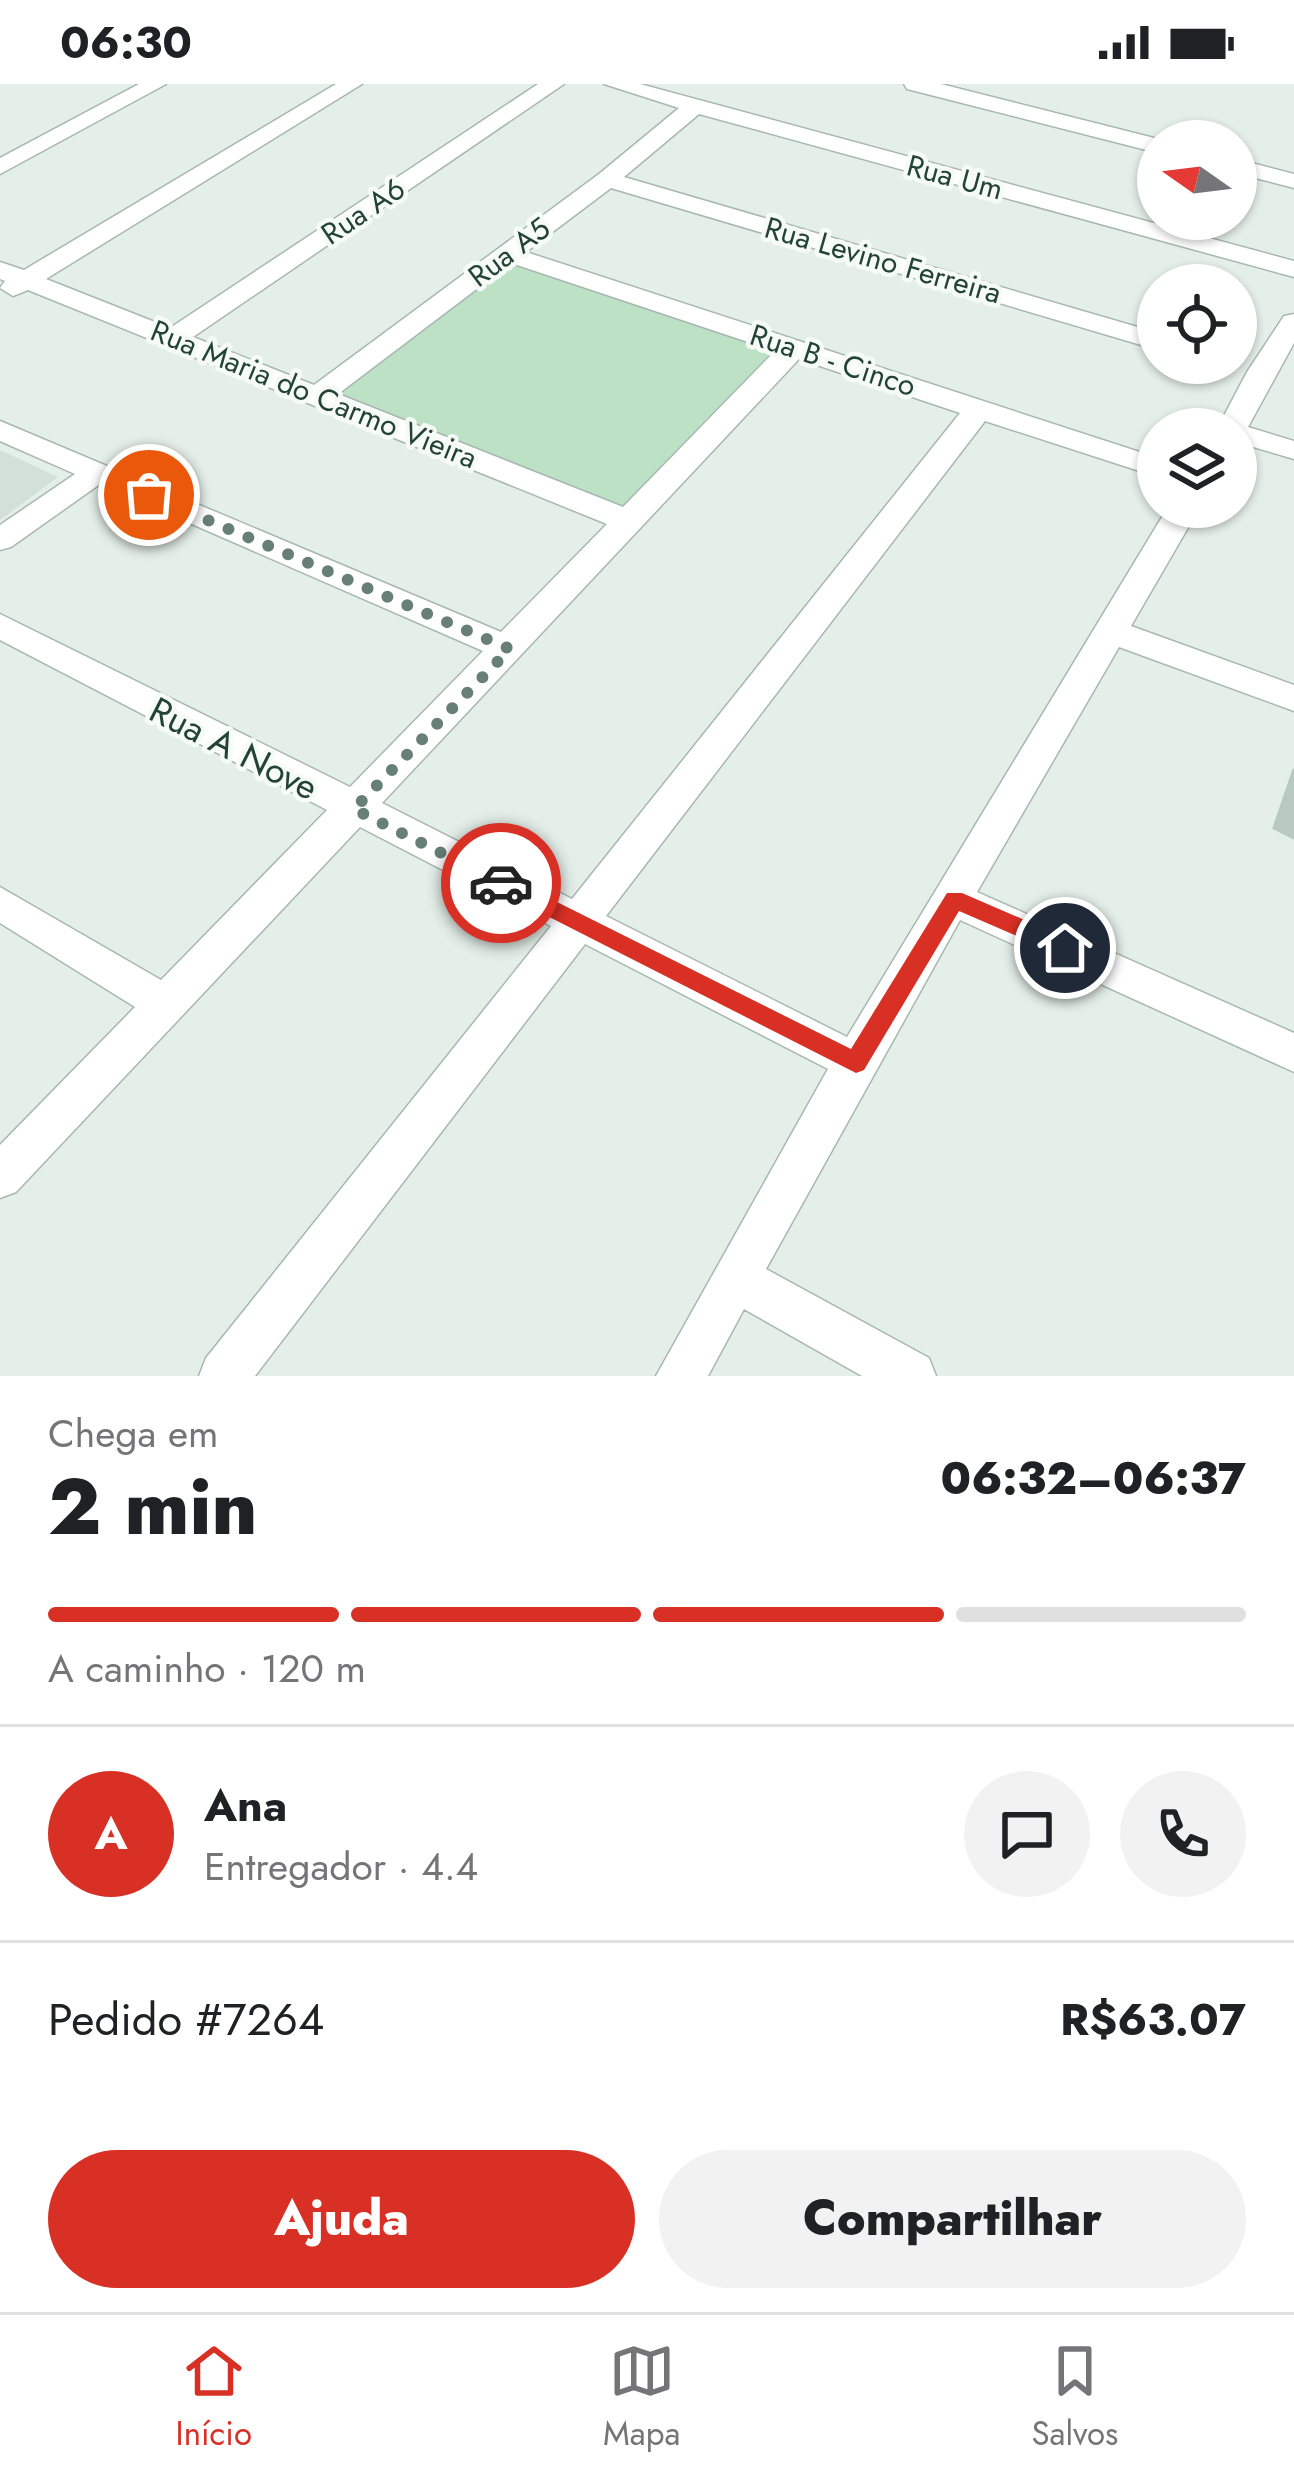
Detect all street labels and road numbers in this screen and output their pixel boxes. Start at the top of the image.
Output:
street label: Rua Um [902,144,1008,210]
street label: Rua A6 [312,167,414,255]
street label: Rua Levino Ferreira [760,206,1006,314]
street label: Rua A5 [459,207,559,297]
street label: Rua Maria do Carmo Vieira [144,309,484,479]
street label: Rua B - Cinco [745,313,921,407]
street label: Rua A Nove [141,683,327,813]

